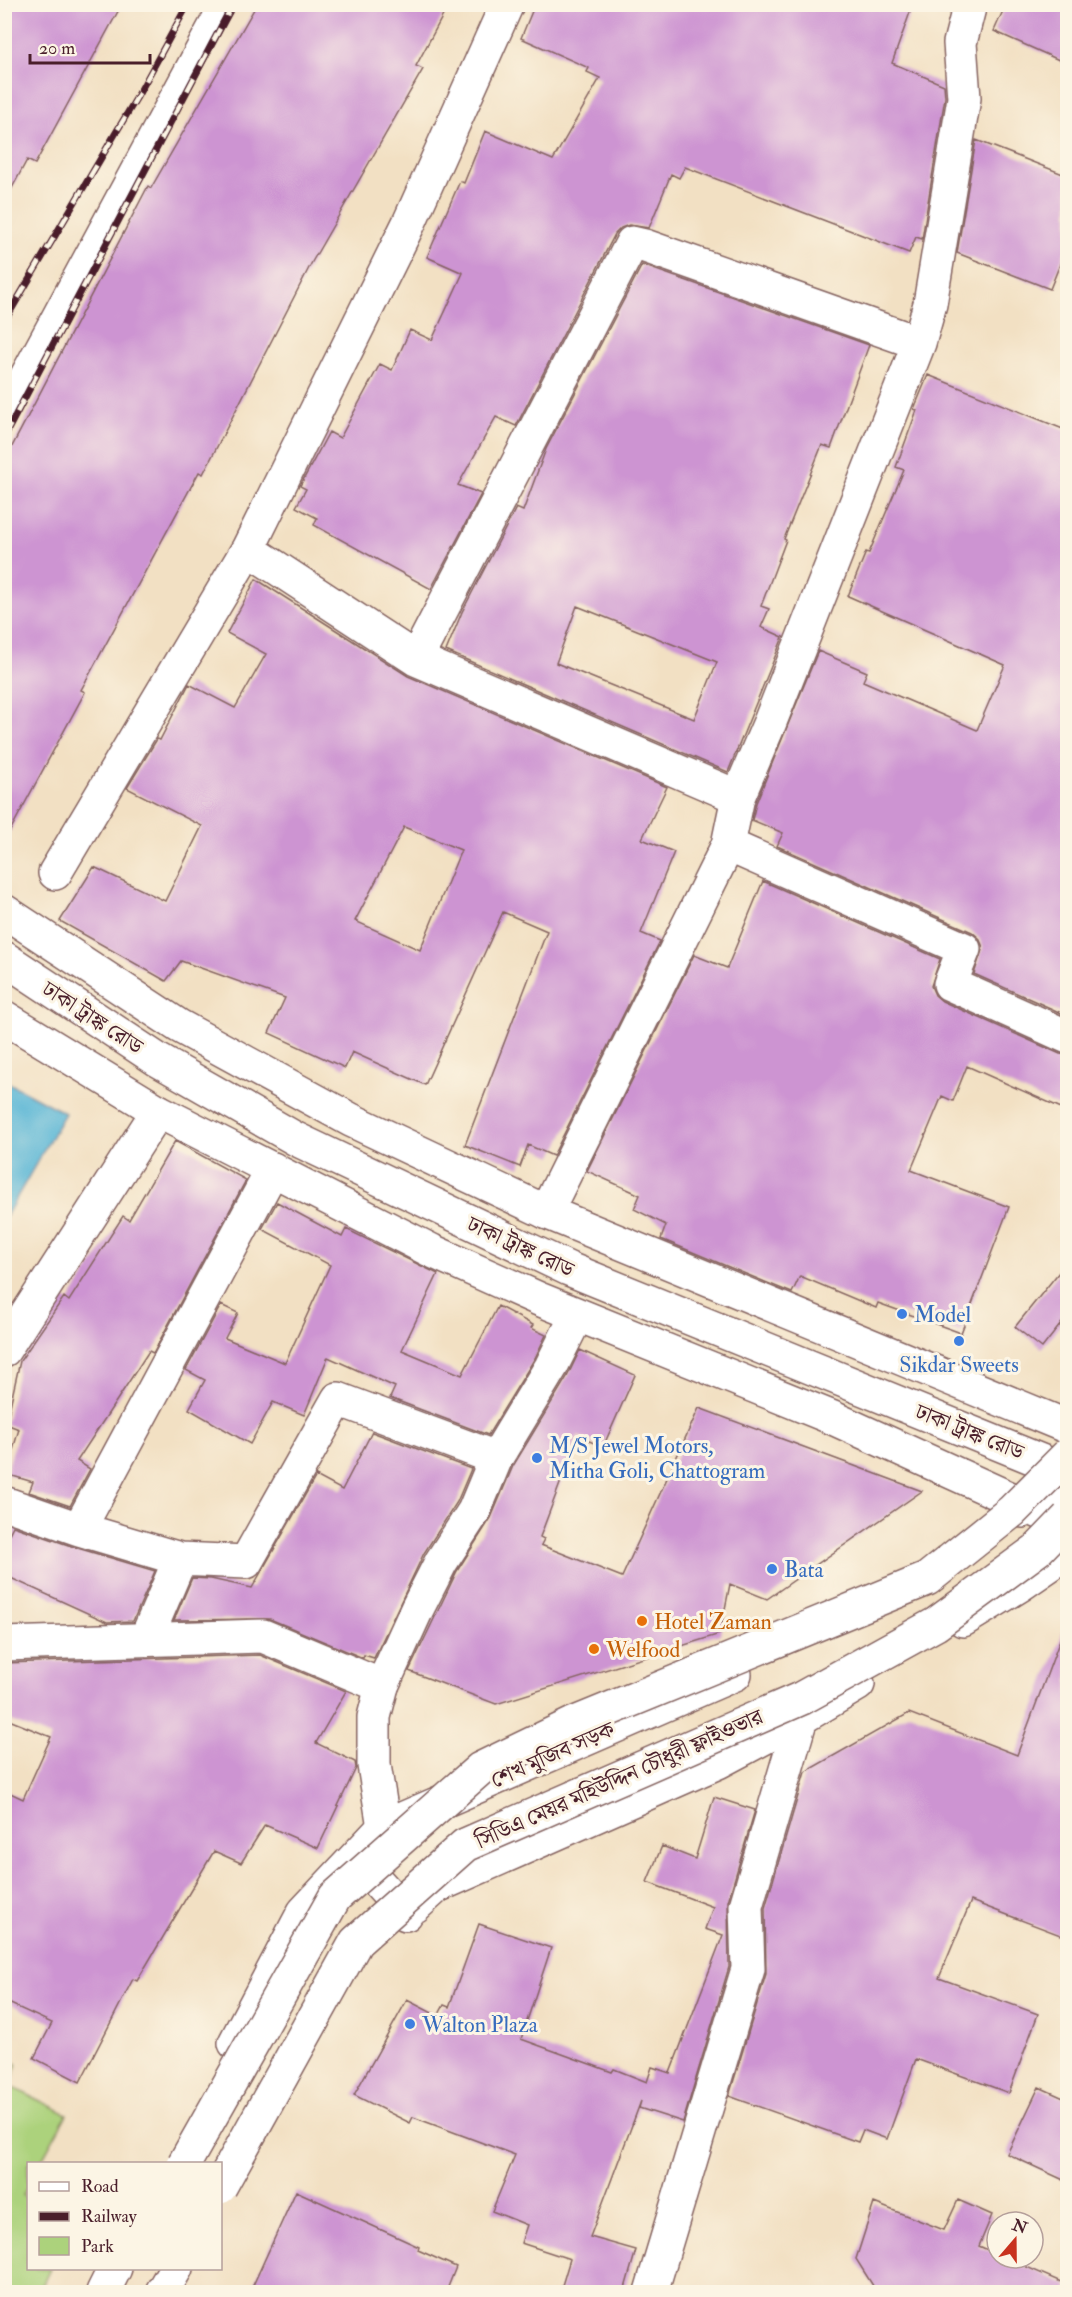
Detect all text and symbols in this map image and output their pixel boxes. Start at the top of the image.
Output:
scale bar [30,27,150,65]
text: 20 m [39,37,75,60]
street label: ঢাকা ট্রাঙ্ক রোড [36,974,150,1061]
street label: ঢাকা ট্রাঙ্ক রোড [462,1209,580,1284]
place label: Model [914,1301,971,1329]
marker: Model [895,1307,909,1321]
marker: Sikdar Sweets [952,1334,966,1348]
place label: Sikdar Sweets [899,1351,1019,1379]
street label: ঢাকা ট্রাঙ্ক রোড [911,1396,1029,1467]
place label: M/S Jewel Motors, Mitha Goli, Chattogram [549,1432,765,1485]
marker: M/S Jewel Motors, Mitha Goli, Chattogram [530,1451,544,1465]
place label: Bata [784,1556,825,1584]
marker: Bata [765,1562,779,1576]
place label: Hotel Zaman [654,1608,772,1636]
marker: Hotel Zaman [635,1614,649,1628]
place label: Welfood [605,1636,680,1664]
marker: Welfood [587,1642,601,1656]
street label: সিডিএ মেয়র মহিউদ্দিন চৌধুরী ফ্লাইওভার [470,1702,768,1856]
street label: শেখ মুজিব সড়ক [486,1715,620,1795]
place label: Walton Plaza [421,2011,539,2039]
marker: Walton Plaza [403,2017,417,2031]
legend [27,2162,222,2270]
text: Road [81,2175,119,2198]
text: Railway [81,2205,138,2228]
north arrow [985,2210,1045,2270]
text: N [1009,2215,1031,2239]
text: Park [81,2235,114,2258]

